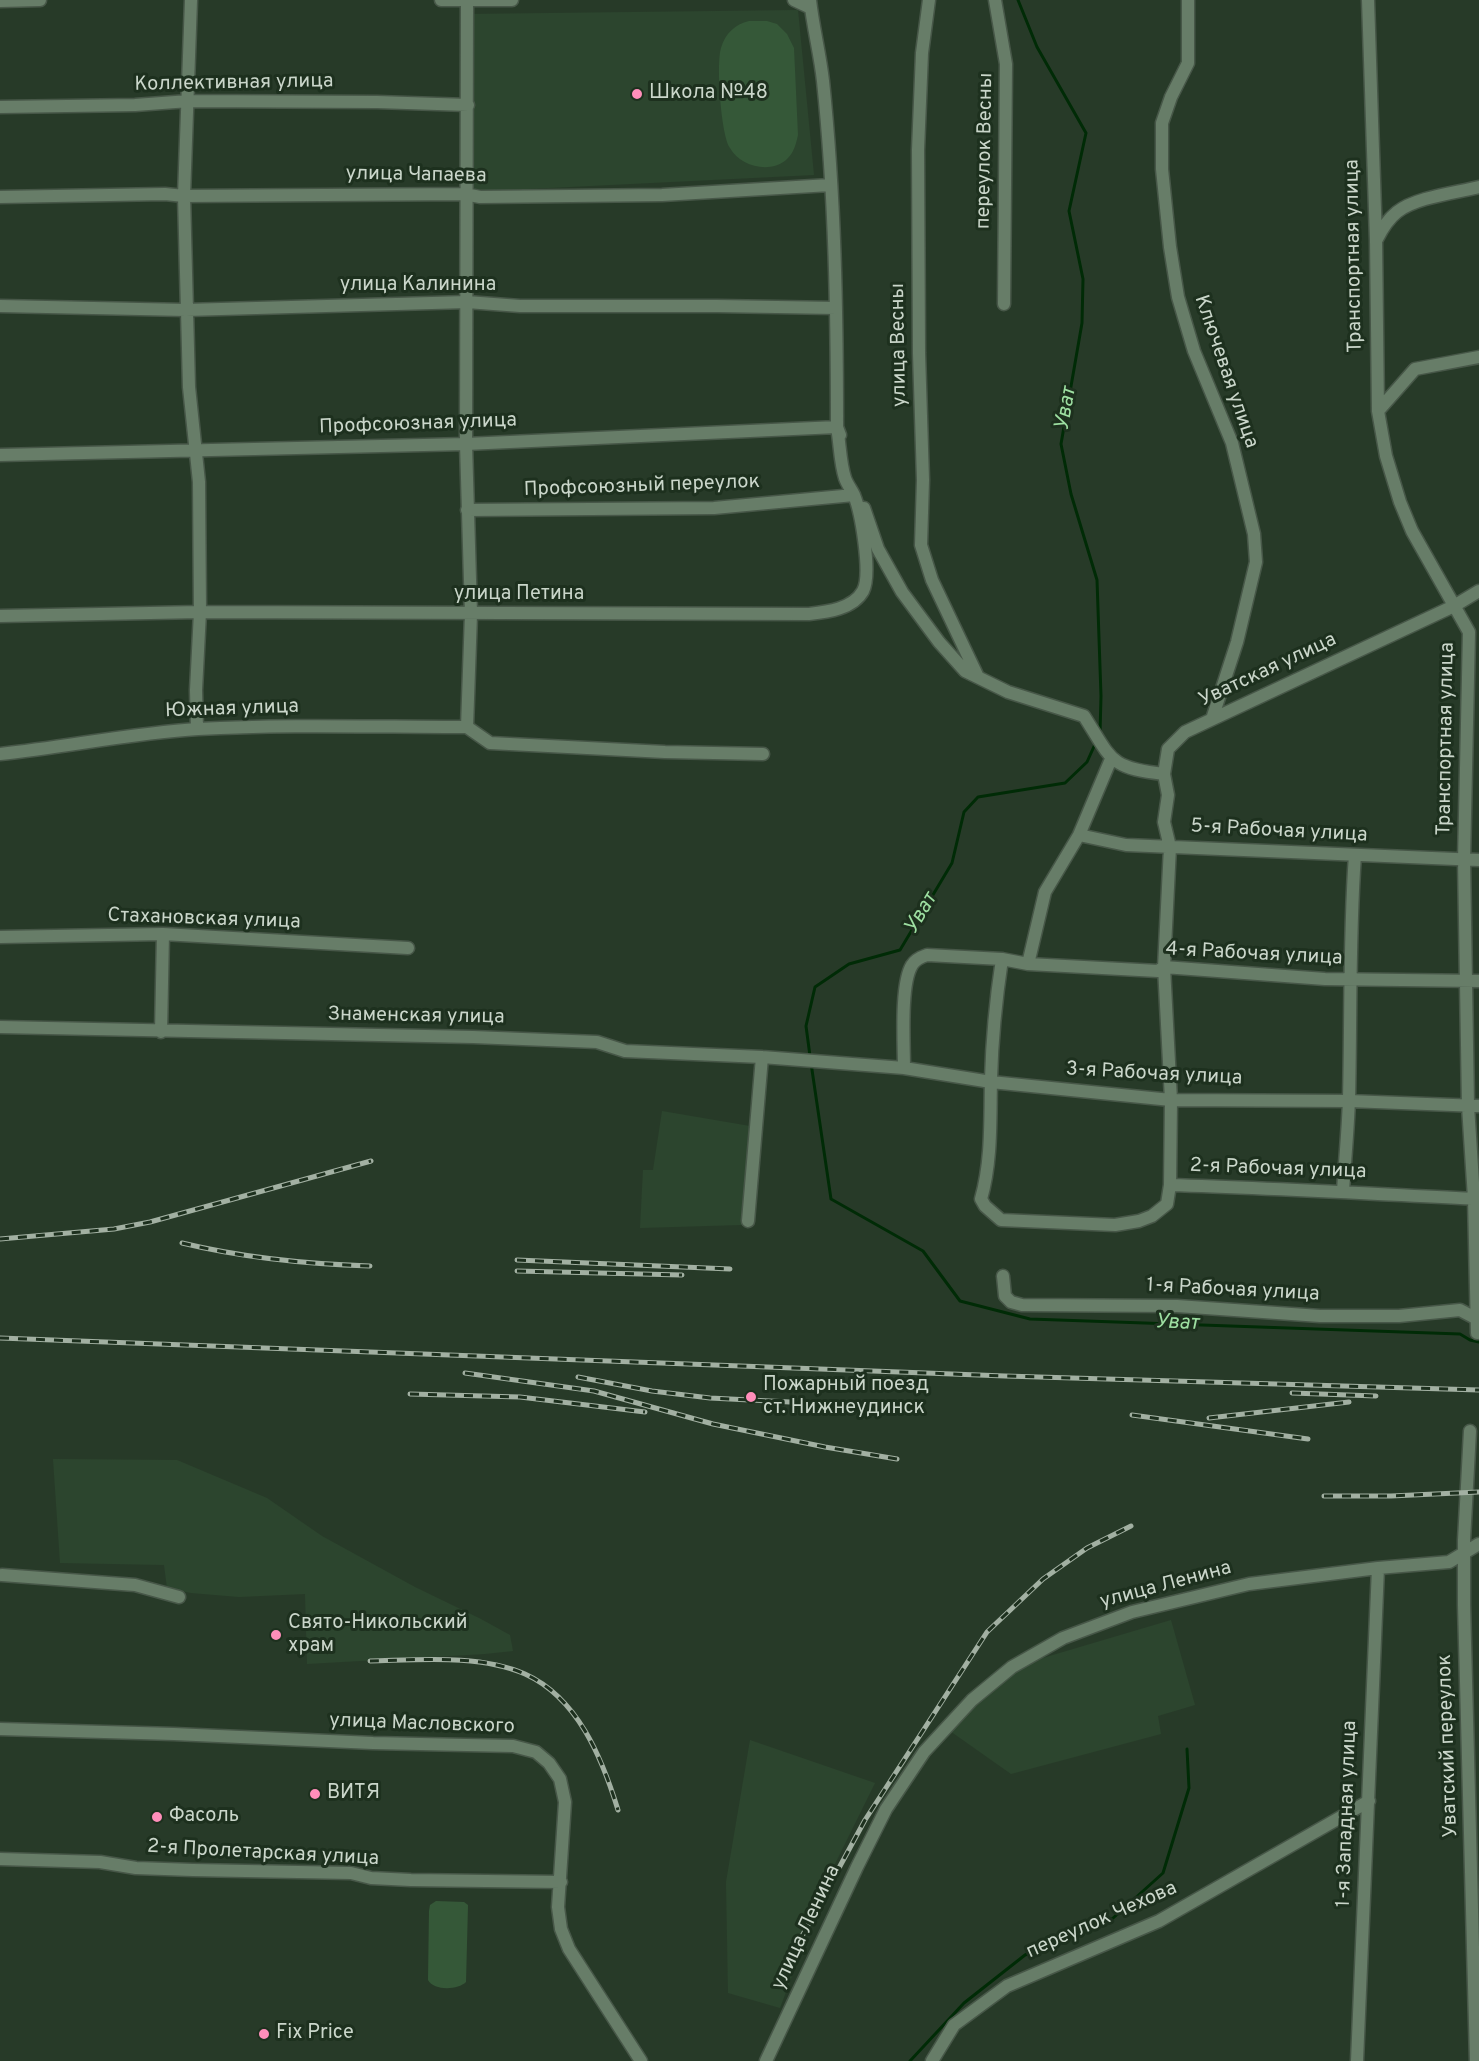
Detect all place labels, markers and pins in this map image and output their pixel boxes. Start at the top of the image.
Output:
place label: Школа №48 [649,82,768,106]
marker: Школа №48 [630,87,644,101]
place label: Пожарный поезд ст. Нижнеудинск [763,1374,929,1421]
marker: Пожарный поезд ст. Нижнеудинск [744,1390,758,1404]
place label: Свято-Никольский храм [288,1612,468,1659]
marker: Свято-Никольский храм [269,1628,283,1642]
place label: ВИТЯ [327,1782,380,1806]
marker: ВИТЯ [308,1787,322,1801]
place label: Фасоль [169,1805,239,1829]
marker: Фасоль [150,1810,164,1824]
place label: Fix Price [276,2022,354,2046]
marker: Fix Price [257,2027,271,2041]

